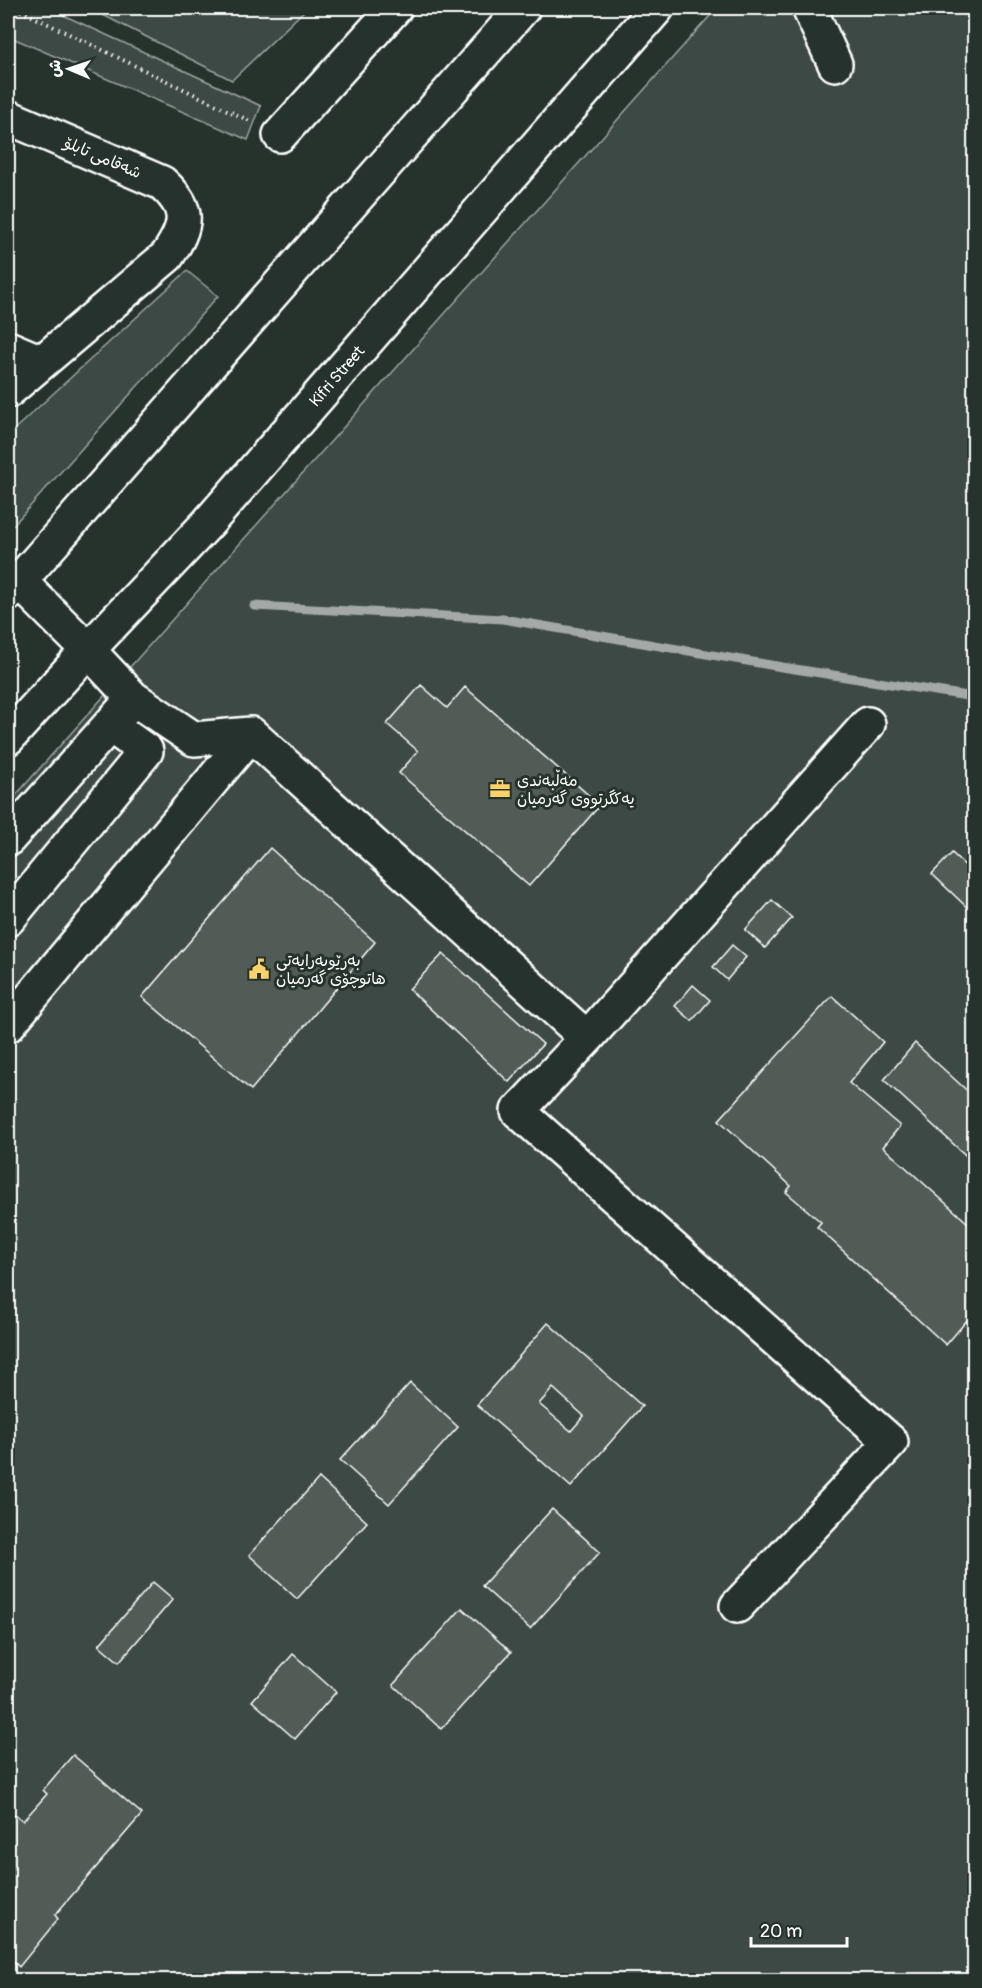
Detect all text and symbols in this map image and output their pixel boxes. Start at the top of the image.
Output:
north arrow [39,39,99,99]
text: ش [45,59,65,78]
street label: شەقامی تابلۆ [59,132,144,183]
street label: Kifri Street [305,341,370,411]
place label: مەڵبەندی یەکگرتووی گەرمیان [517,769,635,809]
office icon: مەڵبەندی یەکگرتووی گەرمیان [488,777,512,801]
place label: بەڕێوبەرایەتی هاتوچۆی گەرمیان [276,951,386,989]
public building icon: بەڕێوبەرایەتی هاتوچۆی گەرمیان [247,957,271,981]
scale bar [751,1910,847,1948]
text: 20 m [760,1920,802,1943]

